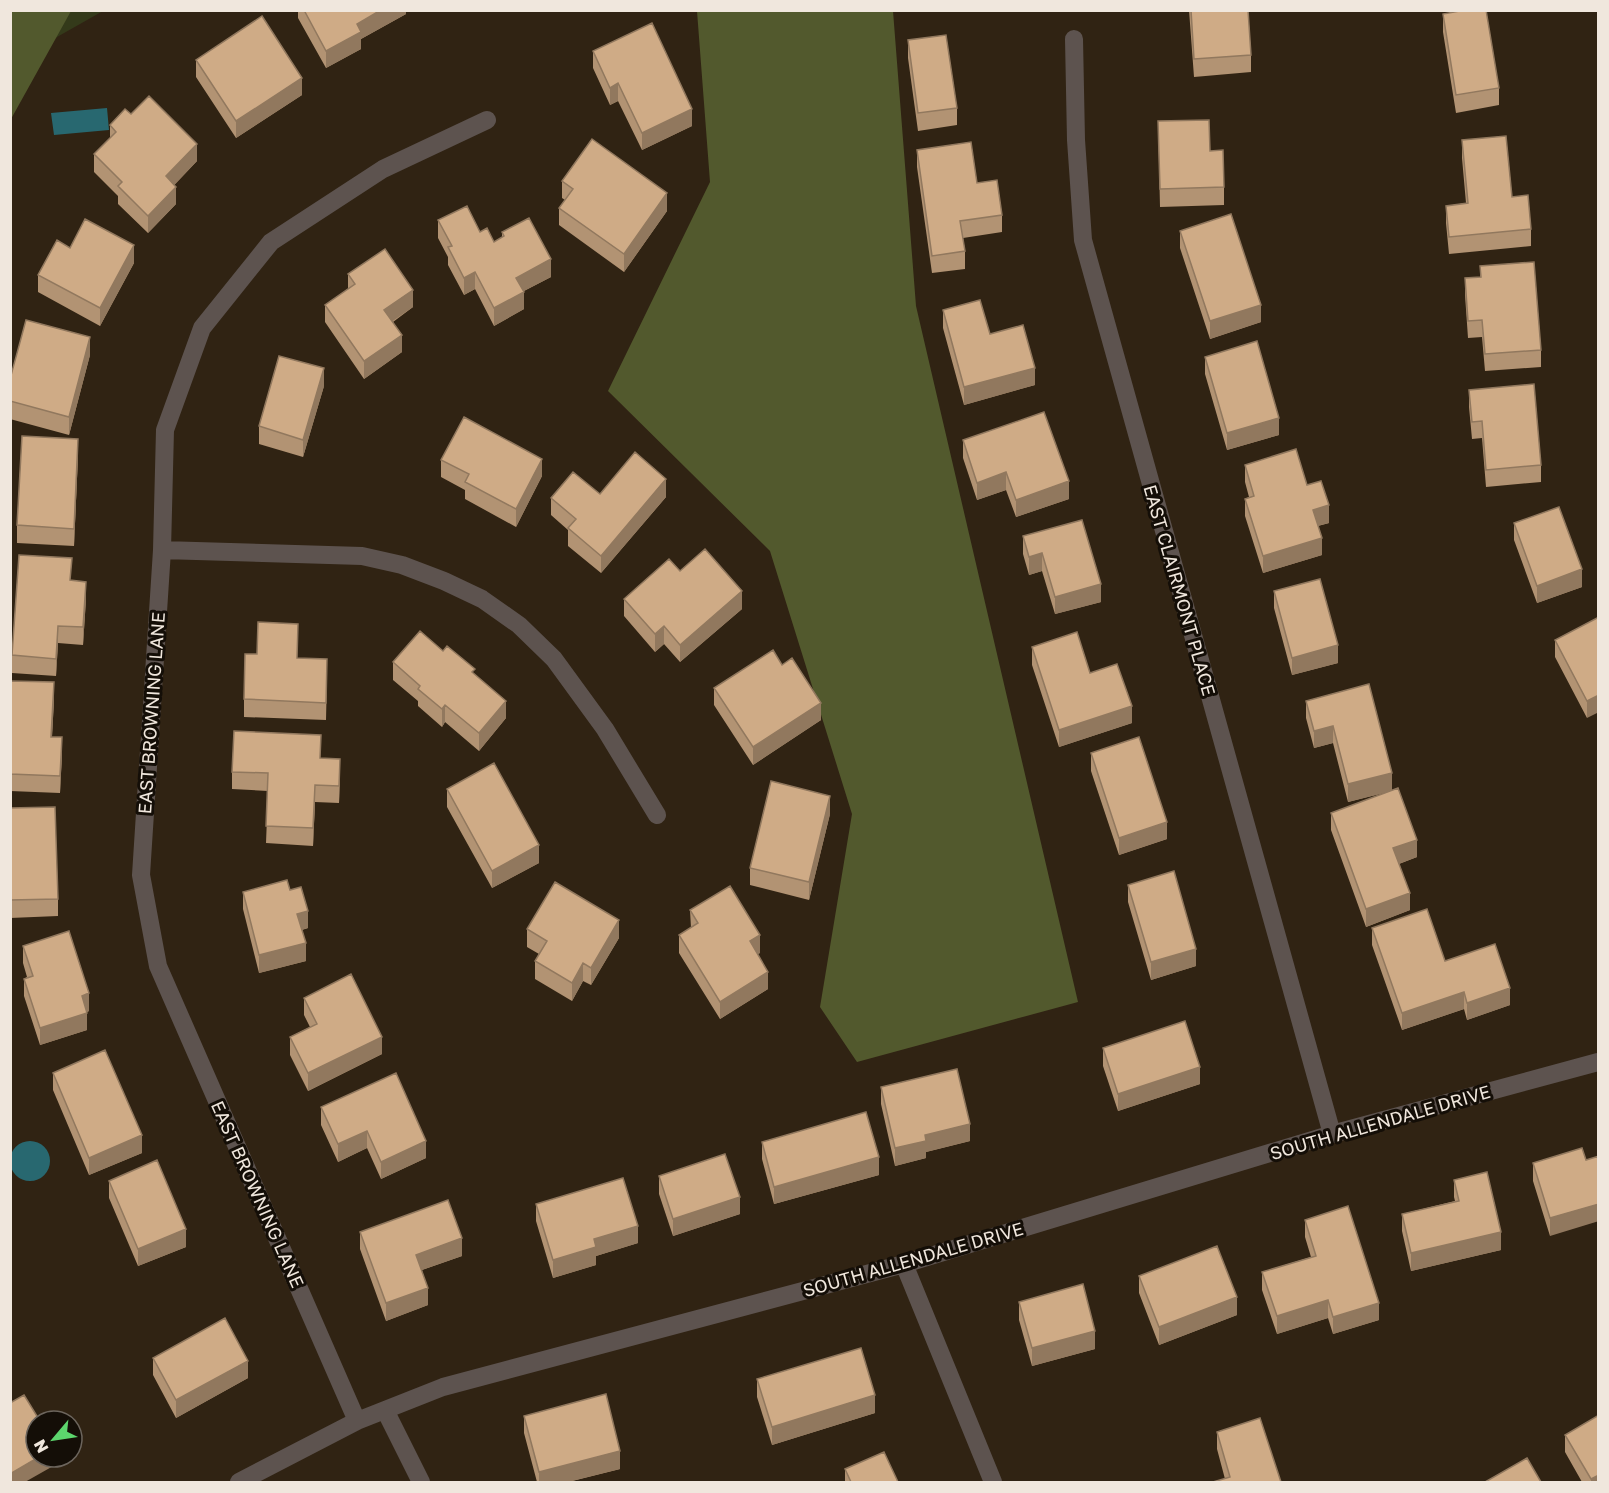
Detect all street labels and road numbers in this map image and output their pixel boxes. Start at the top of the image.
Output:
street label: EAST CLAIRMONT PLACE [1139,482,1221,698]
street label: EAST BROWNING LANE [133,611,169,815]
street label: SOUTH ALLENDALE DRIVE [1267,1080,1493,1164]
street label: EAST BROWNING LANE [207,1097,309,1291]
street label: SOUTH ALLENDALE DRIVE [800,1217,1026,1301]

